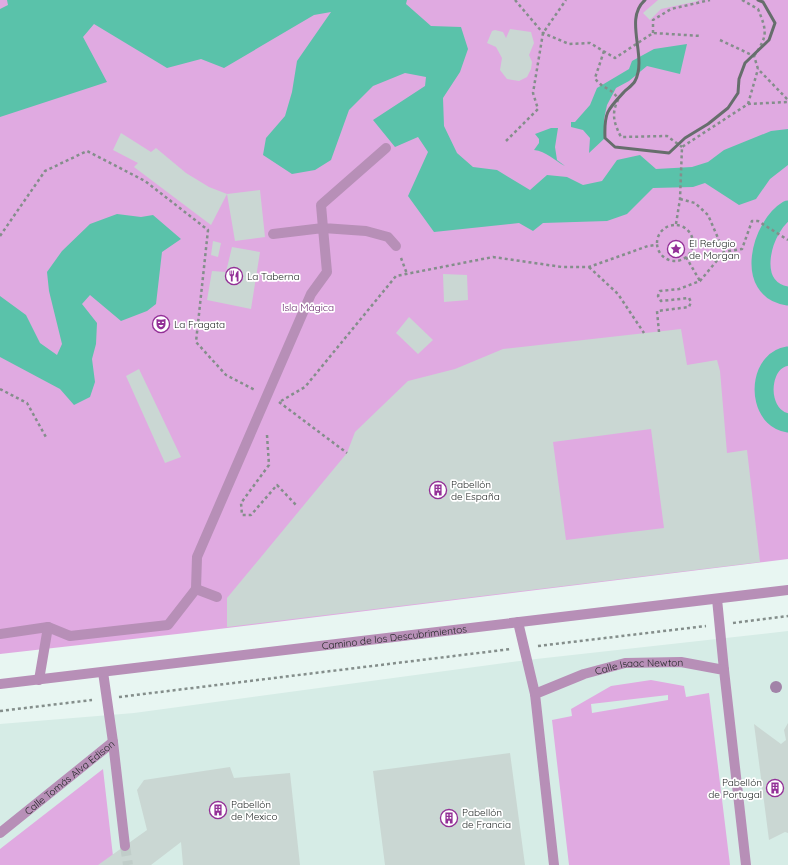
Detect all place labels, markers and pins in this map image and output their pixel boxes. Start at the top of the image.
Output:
place label: El Refugio de Morgan [689,237,739,262]
place icon: El Refugio de Morgan [666,239,686,259]
restaurant icon: La Taberna [224,266,244,286]
place label: La Taberna [247,270,300,283]
theatre icon: La Fragata [151,314,171,334]
place label: La Fragata [174,318,225,331]
place label: Pabellón de España [451,478,500,503]
building icon: Pabellón de España [428,480,448,500]
place label: Pabellón de Portugal [708,776,762,801]
building icon: Pabellón de Portugal [765,778,785,798]
place label: Pabellón de Mexico [231,798,278,823]
building icon: Pabellón de Mexico [208,800,228,820]
place label: Pabellón de Francia [462,806,511,831]
building icon: Pabellón de Francia [439,808,459,828]

